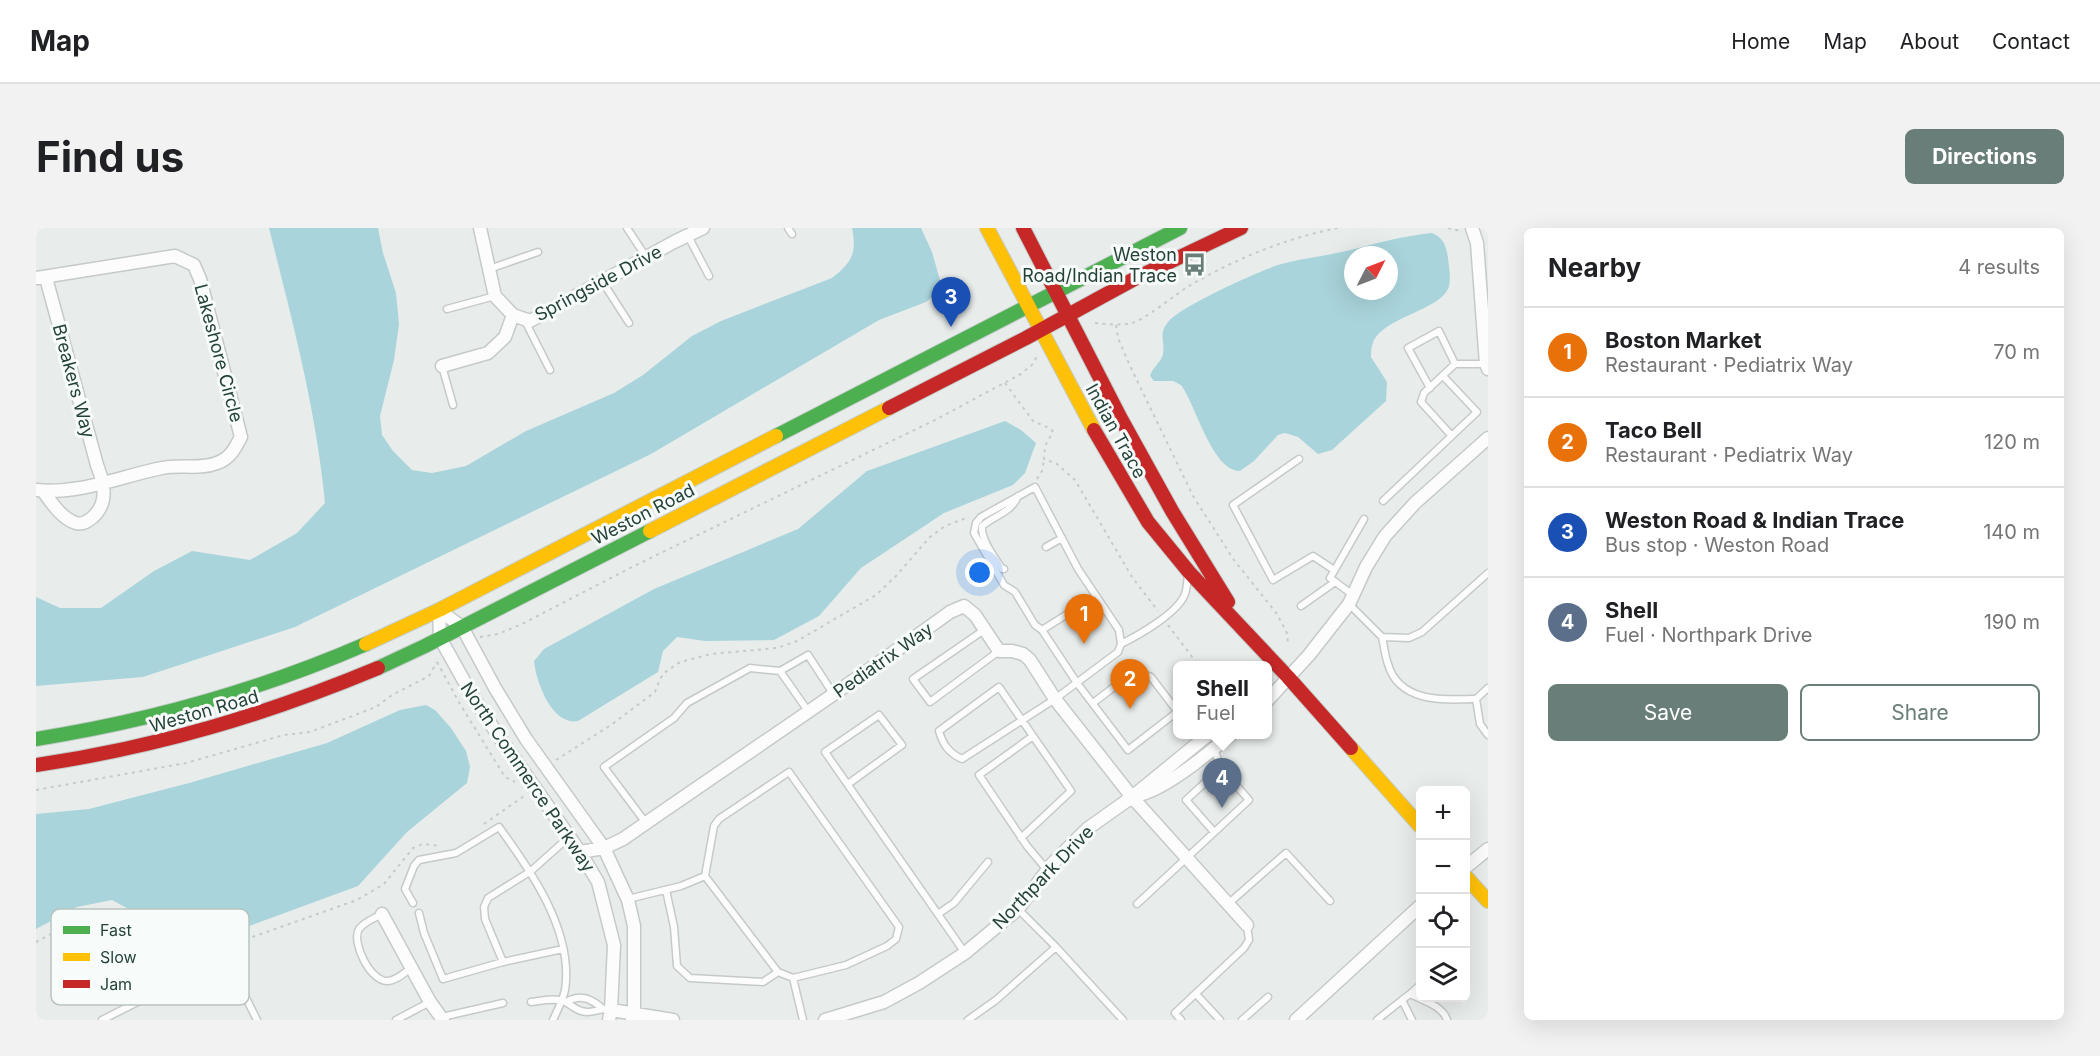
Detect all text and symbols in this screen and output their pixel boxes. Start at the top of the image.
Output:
text: Map [30,24,90,58]
text: Home [1731,29,1790,54]
text: Map [1823,29,1867,54]
text: About [1900,29,1959,54]
text: Contact [1992,29,2070,54]
button: Directions [1905,129,2064,184]
text: Find us [36,131,184,182]
street label: Springside Drive [531,241,665,325]
place label: Weston Road/Indian Trace [1022,244,1177,286]
north arrow [1344,246,1398,300]
bus stop icon: Weston Road/Indian Trace [1182,251,1208,277]
text: Nearby [1548,252,1641,283]
text: 4 results [1958,255,2040,279]
pin: 3 [932,278,970,327]
street label: Lakeshore Circle [190,282,248,424]
street label: Breakers Way [49,322,99,440]
text: Boston Market [1605,327,1762,353]
text: 1 [1563,340,1572,364]
text: 70 m [1993,340,2040,364]
text: Restaurant · Pediatrix Way [1605,353,1853,377]
street label: Indian Trace [1081,380,1151,482]
text: Taco Bell [1605,417,1702,443]
text: 2 [1561,430,1574,454]
text: 120 m [1984,430,2040,454]
text: Restaurant · Pediatrix Way [1605,443,1853,467]
street label: Weston Road [588,479,698,549]
text: Weston Road & Indian Trace [1605,507,1904,533]
text: 3 [1561,520,1574,544]
text: 140 m [1983,520,2040,544]
text: Bus stop · Weston Road [1605,533,1829,557]
your location [965,558,994,587]
pin: 1 [1064,594,1104,644]
text: Shell [1605,597,1658,623]
text: 4 [1561,610,1574,634]
text: 190 m [1984,610,2040,634]
street label: Pediatrix Way [829,618,937,702]
text: Fuel · Northpark Drive [1605,623,1813,647]
pin: 2 [1110,660,1150,709]
popup [1173,661,1272,739]
text: Shell [1196,675,1249,701]
street label: North Commerce Parkway [457,678,599,876]
button: Save [1548,684,1788,741]
button: Share [1800,684,2040,741]
street label: Weston Road [147,685,261,737]
text: Fuel [1196,701,1235,725]
pin: 4 [1202,758,1242,808]
map controls [1416,786,1470,1002]
button: + [1416,786,1470,840]
street label: Northpark Drive [988,821,1098,933]
button: − [1416,840,1470,894]
button: locate [1416,894,1470,948]
legend [51,909,249,1005]
text: Fast [100,920,132,940]
text: Slow [100,947,137,967]
button: layers [1416,948,1470,1002]
text: Jam [100,974,132,994]

